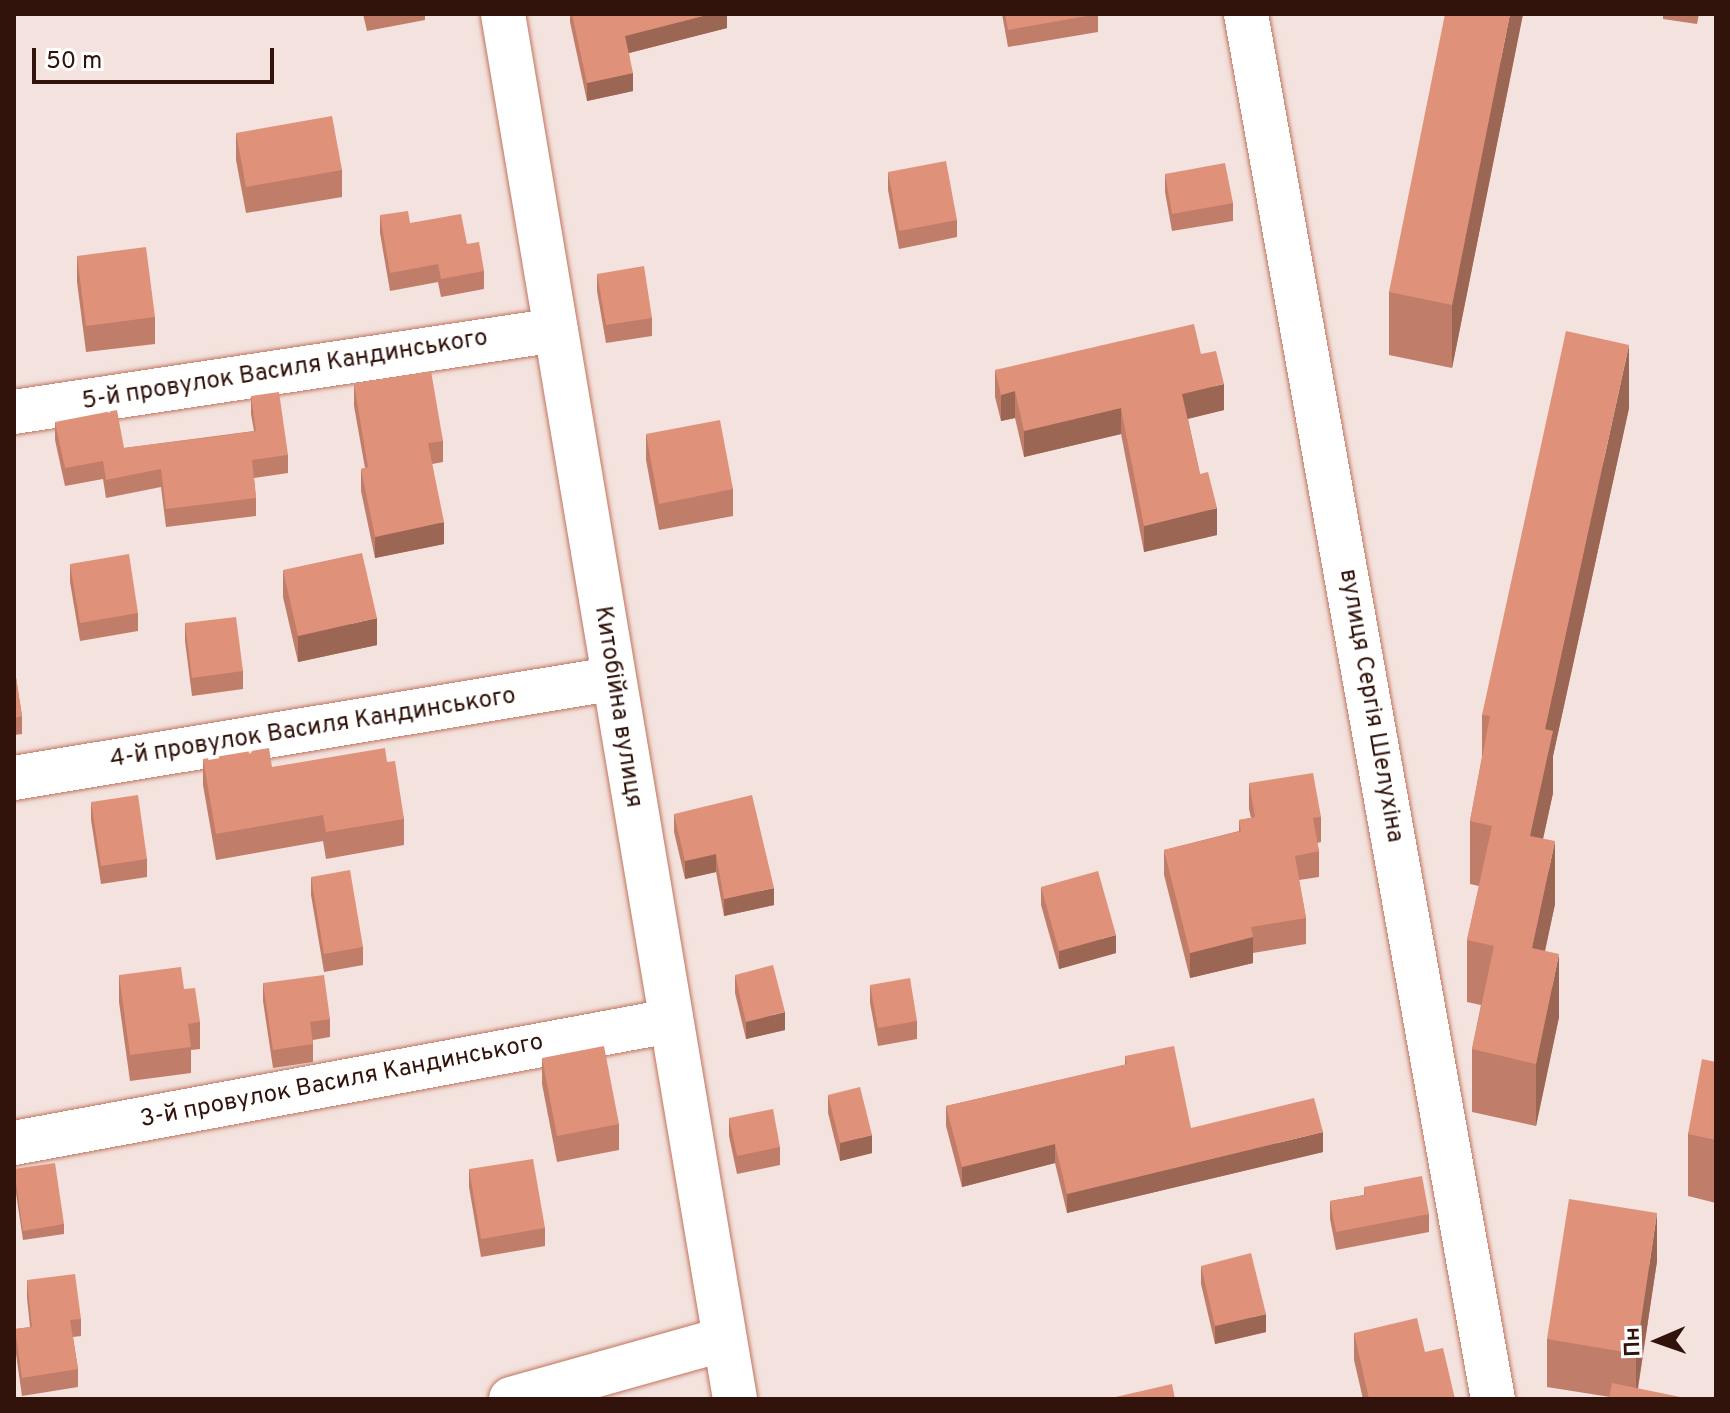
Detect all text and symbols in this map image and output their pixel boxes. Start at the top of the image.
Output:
scale bar [36,32,278,82]
text: 50 m [46,47,102,77]
street label: 5-й провулок Василя Кандинського [80,325,490,417]
street label: вулиця Сергія Шелухіна [1332,567,1408,845]
street label: Китобійна вулиця [587,604,647,810]
street label: 4-й провулок Василя Кандинського [108,683,518,775]
street label: 3-й провулок Василя Кандинського [138,1029,546,1135]
north arrow [1618,1301,1698,1381]
text: Пн [1620,1327,1648,1357]

